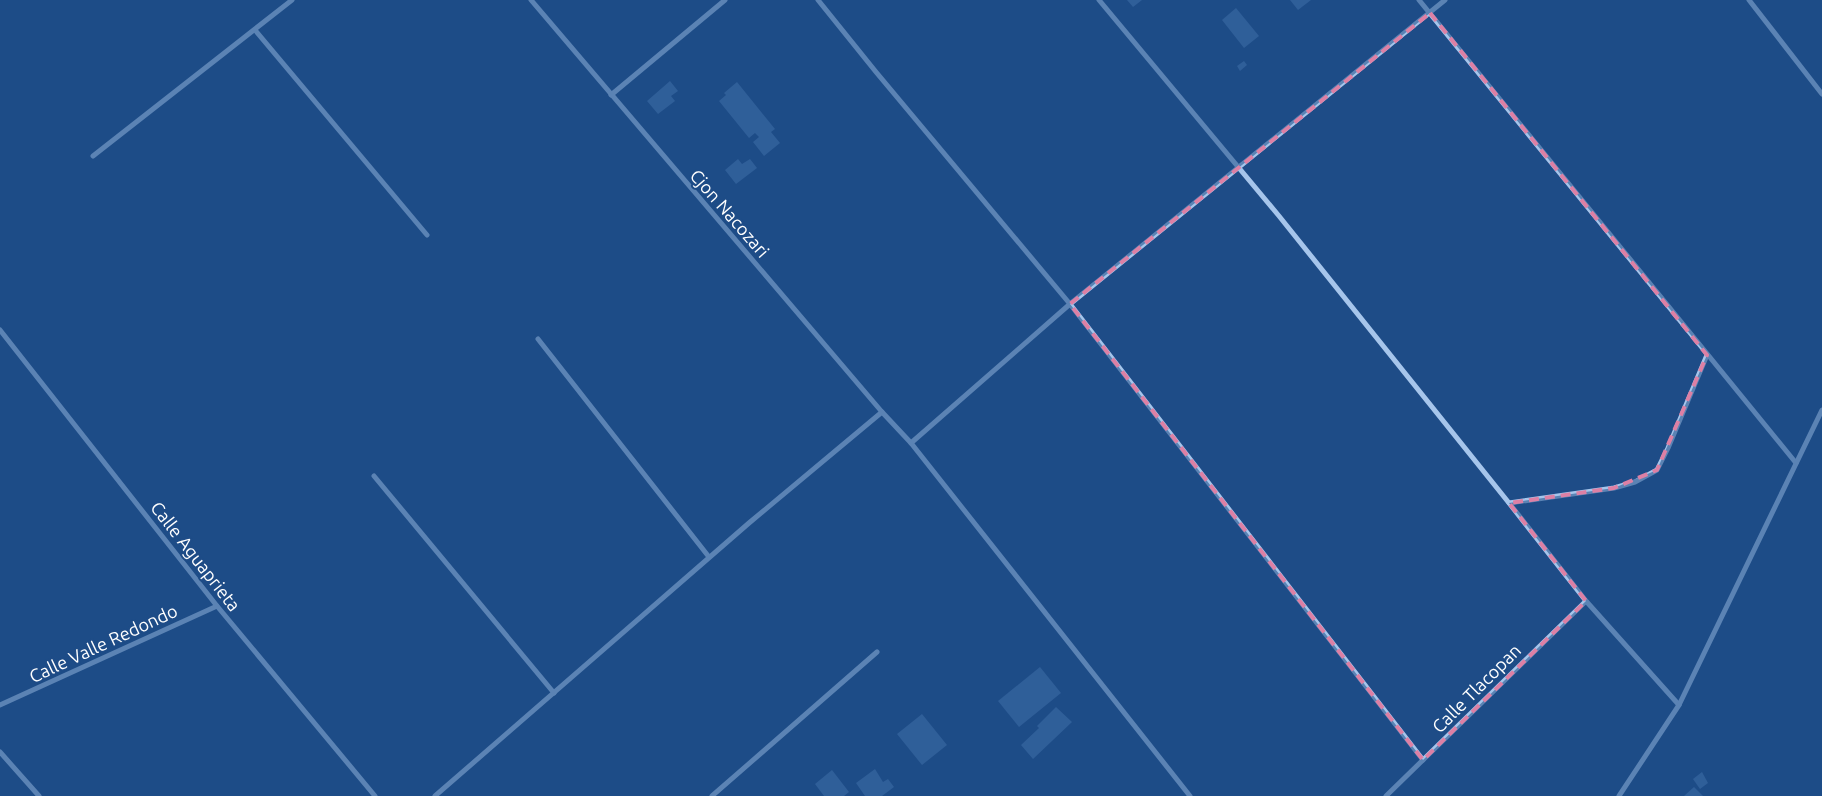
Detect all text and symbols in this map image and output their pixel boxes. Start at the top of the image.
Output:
street label: Cjon Nacozari [686,165,774,261]
street label: Calle Aguaprieta [147,497,245,615]
street label: Calle Valle Redondo [26,600,180,686]
street label: Calle Tlacopan [1428,640,1524,736]

